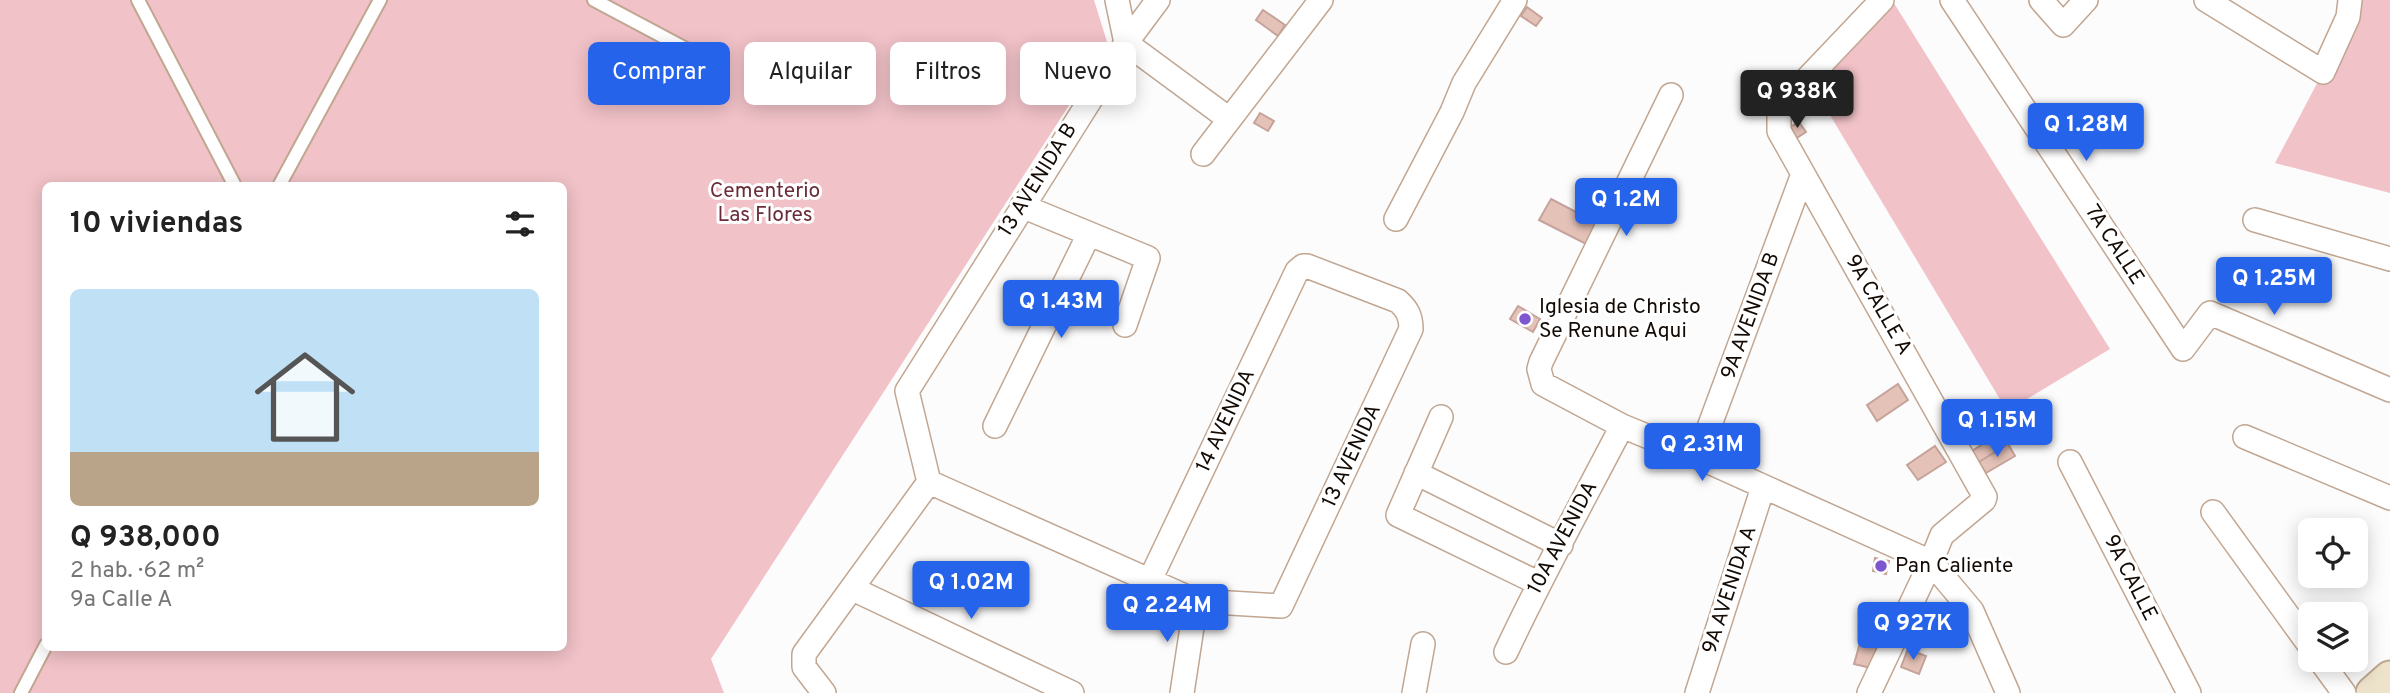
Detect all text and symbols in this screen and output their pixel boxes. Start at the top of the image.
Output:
chip: Comprar [588,42,730,105]
chip: Alquilar [744,42,876,105]
chip: Filtros [890,42,1006,105]
chip: Nuevo [1020,42,1136,105]
pin: Q 938K [1740,71,1854,130]
text: Q 938K [1757,78,1837,107]
pin: Q 1.28M [2021,104,2151,163]
text: Q 1.28M [2044,111,2128,140]
street label: 13 AVENIDA B [992,118,1084,242]
park label: Cementerio Las Flores [710,178,820,229]
pin: Q 1.2M [1569,178,1683,238]
text: Q 1.2M [1591,186,1661,215]
street label: 7A CALLE [2078,200,2150,290]
icon: filters [501,205,539,243]
text: 10 viviendas [70,206,243,243]
street label: 9A AVENIDA B [1715,249,1787,383]
street label: 9A CALLE A [1838,250,1918,360]
pin: Q 1.25M [2209,258,2339,317]
text: Q 1.25M [2232,265,2316,294]
pin: Q 1.43M [996,280,1126,340]
text: Q 1.43M [1019,288,1103,317]
place label: Iglesia de Christo Se Renune Aqui [1539,294,1701,345]
marker: Iglesia de Christo Se Renune Aqui [1517,311,1533,327]
icon: home [242,334,368,460]
street label: 14 AVENIDA [1190,365,1262,477]
street label: 13 AVENIDA [1316,400,1388,512]
pin: Q 1.15M [1932,400,2062,459]
text: Q 1.15M [1957,407,2037,436]
pin: Q 2.31M [1637,424,1767,483]
text: Q 2.31M [1660,431,1744,460]
street label: 10A AVENIDA [1522,477,1604,599]
map controls [2298,518,2368,672]
button: locate [2298,518,2368,588]
text: Q 938,000 [70,520,221,557]
street label: 9A AVENIDA A [1697,523,1763,657]
street label: 9A CALLE [2097,530,2163,626]
place label: Pan Caliente [1895,553,2013,580]
text: 2 hab. · 62 m² [70,557,204,586]
marker: Pan Caliente [1873,558,1889,574]
pin: Q 1.02M [906,562,1036,621]
text: Q 1.02M [928,569,1014,598]
pin: Q 2.24M [1102,584,1232,644]
text: 9a Calle A [70,586,173,615]
text: Q 2.24M [1122,592,1212,621]
pin: Q 927K [1856,602,1970,662]
button: layers [2298,602,2368,672]
text: Q 927K [1874,610,1952,639]

